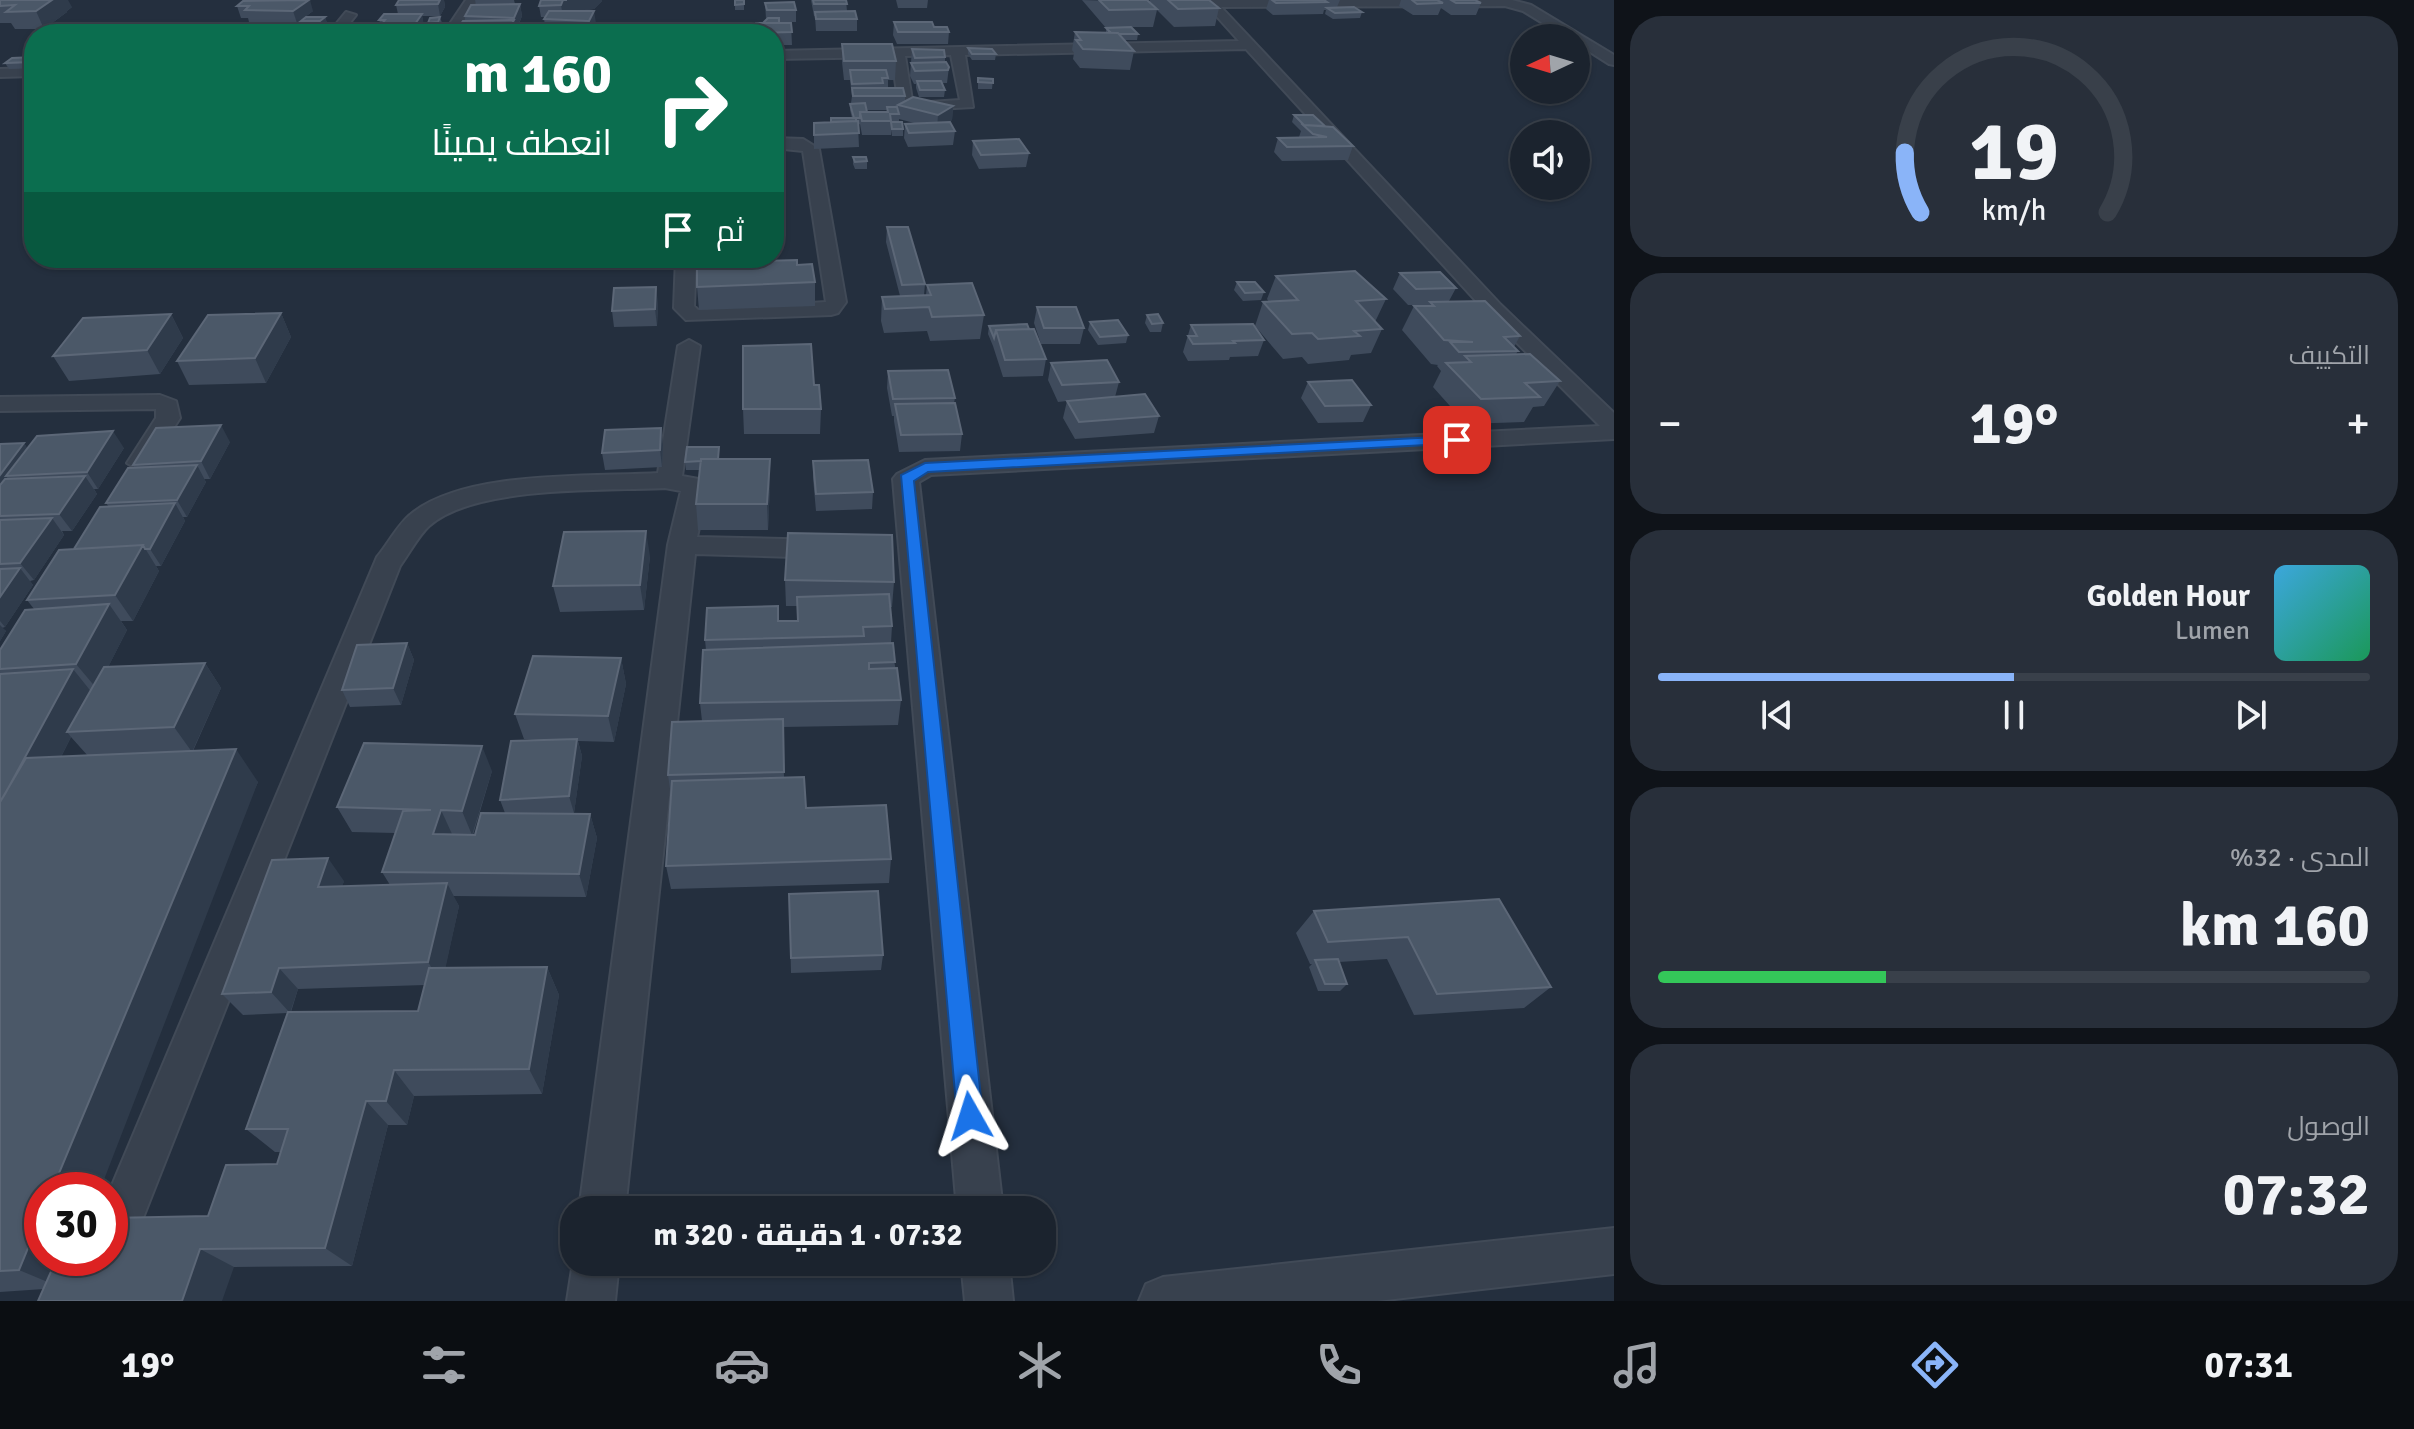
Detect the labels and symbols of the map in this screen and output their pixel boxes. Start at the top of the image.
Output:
north arrow [1510,24,1590,104]
pin [1423,406,1491,474]
position arrow [928,1074,1012,1158]
speed limit sign: 30 [24,1172,128,1276]

